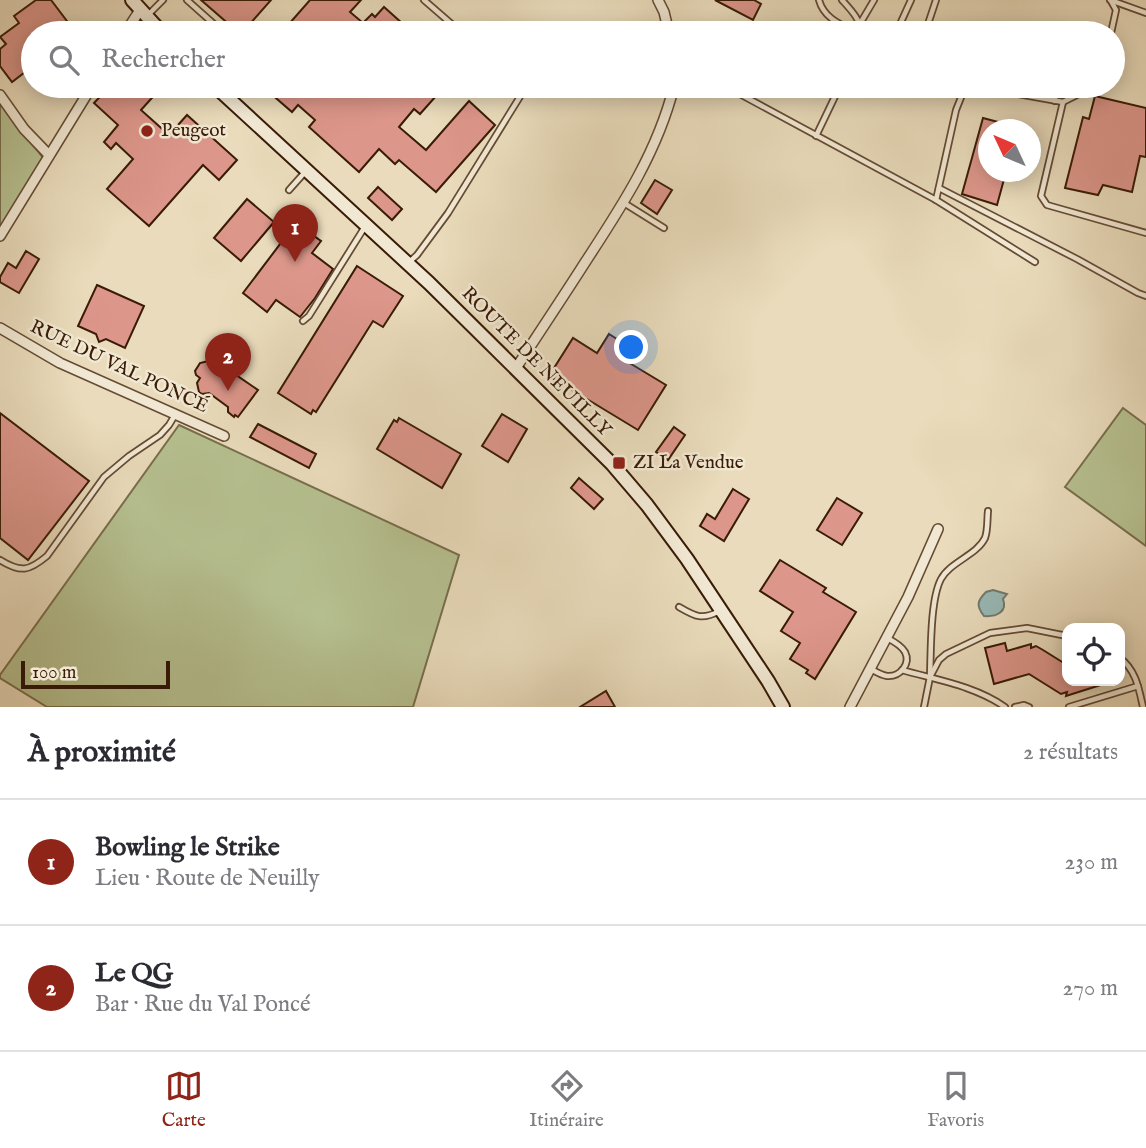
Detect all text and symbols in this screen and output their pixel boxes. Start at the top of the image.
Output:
search box [21,21,1125,98]
icon: search [45,41,83,79]
text: Rechercher [101,43,225,76]
place label: Peugeot [161,119,227,143]
north arrow [978,119,1041,182]
marker: Peugeot [139,123,155,139]
pin: 1 [272,204,318,262]
street label: ROUTE DE NEUILLY [456,282,617,443]
street label: RUE DU VAL PONCÉ [26,314,212,419]
your location [614,330,648,364]
pin: 2 [205,333,251,391]
place label: ZI La Vendue [633,451,744,475]
marker: ZI La Vendue [611,455,627,471]
map controls [1062,623,1125,686]
button: locate [1062,623,1125,686]
scale bar [21,658,170,690]
text: 100 m [32,661,76,685]
text: À proximité [28,734,176,772]
text: 2 résultats [1023,738,1118,767]
text: Bowling le Strike [95,831,280,864]
text: 1 [47,848,55,877]
text: 230 m [1065,848,1118,877]
text: Lieu · Route de Neuilly [95,864,320,893]
text: Le QG [95,957,173,990]
text: 2 [46,974,56,1003]
text: 270 m [1063,974,1118,1003]
text: Bar · Rue du Val Poncé [95,990,311,1019]
tab: Carte [162,1067,206,1133]
tab: Itinéraire [529,1067,604,1133]
tab: Favoris [927,1067,984,1133]

